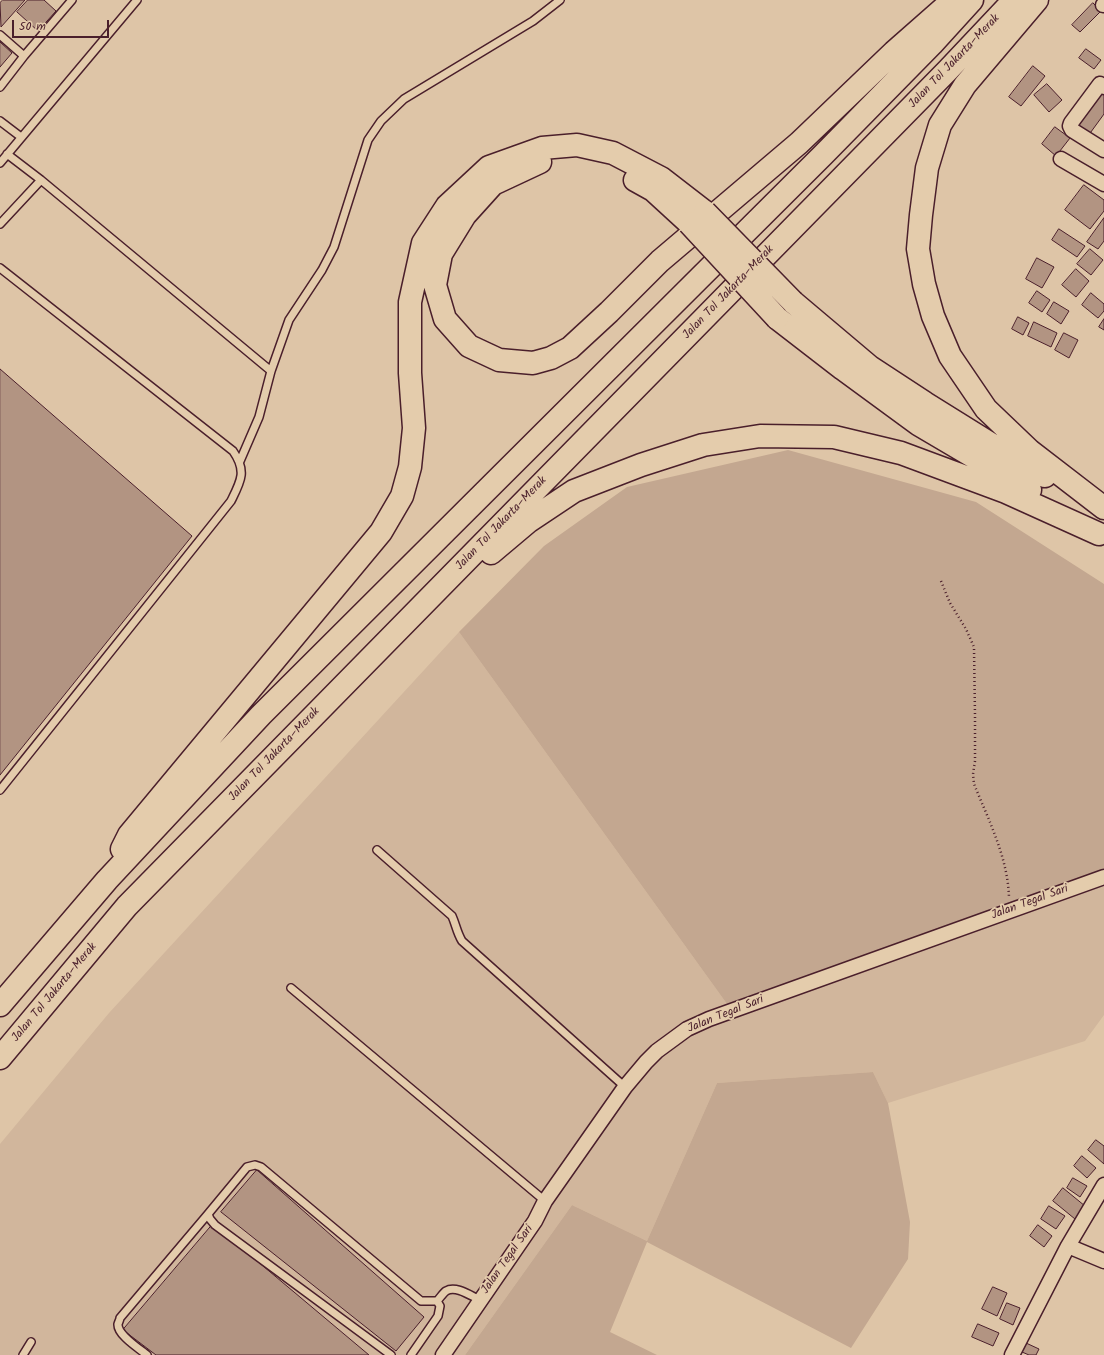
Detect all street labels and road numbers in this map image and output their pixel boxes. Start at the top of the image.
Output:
street label: Jalan Tol Jakarta–Merak [906,12,1004,112]
street label: Jalan Tol Jakarta–Merak [680,243,778,343]
street label: Jalan Tol Jakarta–Merak [453,474,551,574]
street label: Jalan Tol Jakarta–Merak [226,705,324,805]
street label: Jalan Tegal Sari [990,882,1070,924]
street label: Jalan Tol Jakarta–Merak [9,941,101,1045]
street label: Jalan Tegal Sari [686,993,766,1037]
street label: Jalan Tegal Sari [479,1223,537,1297]

